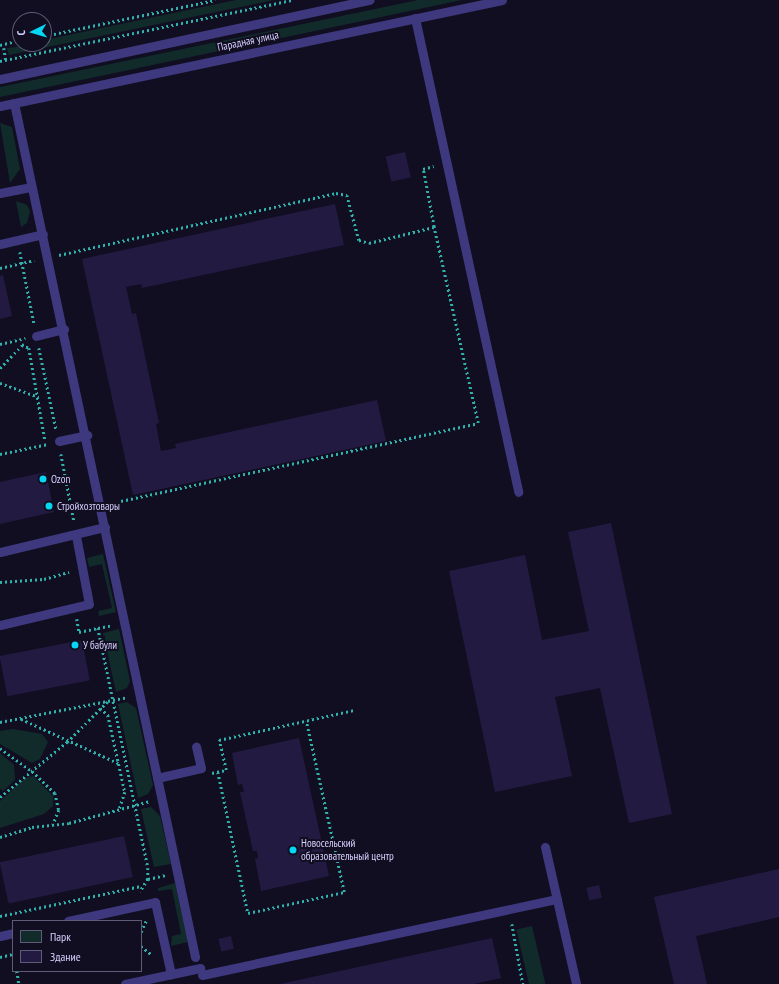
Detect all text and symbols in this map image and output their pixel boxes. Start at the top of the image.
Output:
north arrow [12,12,52,52]
street label: Парадная улица [216,28,280,54]
text: С [14,30,28,36]
place label: Ozon [51,472,70,486]
marker: Ozon [38,474,48,484]
place label: Стройхозтовары [57,499,120,513]
marker: Стройхозтовары [44,501,54,511]
place label: У бабули [83,638,117,652]
marker: У бабули [70,640,80,650]
place label: Новосельский образовательный центр [301,837,394,863]
marker: Новосельский образовательный центр [288,845,298,855]
legend [12,920,142,972]
text: Парк [50,929,71,944]
text: Здание [50,949,81,964]

